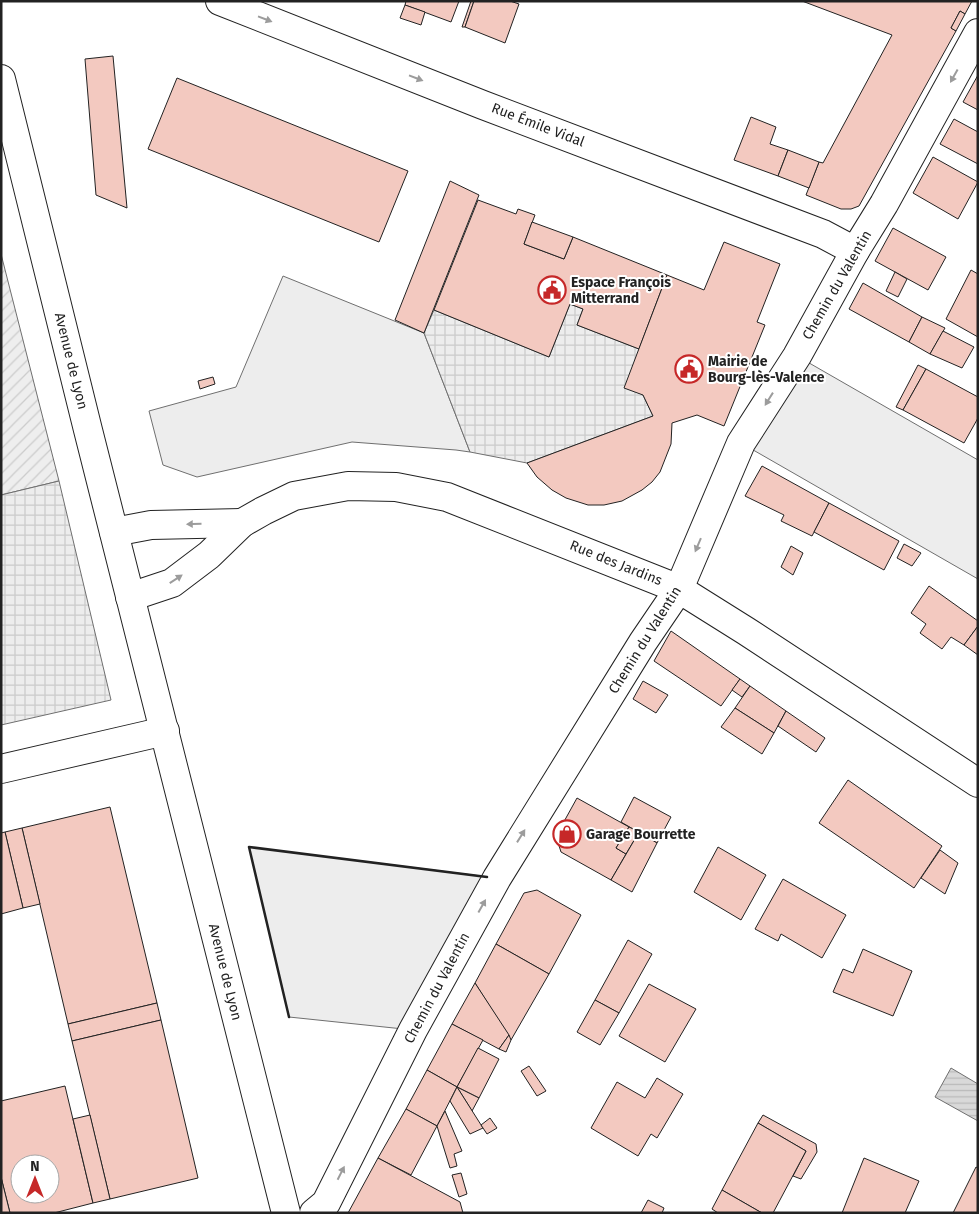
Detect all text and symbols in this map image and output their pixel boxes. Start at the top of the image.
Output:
one-way arrow [258,15,273,23]
one-way arrow [950,69,958,83]
one-way arrow [409,75,423,83]
street label: Rue Émile Vidal [489,99,587,151]
street label: Chemin du Valentin [799,227,875,343]
place label: Espace François Mitterrand [571,274,671,307]
public building icon: Espace François Mitterrand [537,275,567,305]
street label: Avenue de Lyon [51,311,91,411]
place label: Mairie de Bourg-lès-Valence [708,353,825,386]
public building icon: Mairie de Bourg-lès-Valence [674,354,704,384]
one-way arrow [765,393,774,406]
one-way arrow [185,520,201,528]
street label: Rue des Jardins [567,537,665,589]
one-way arrow [693,538,701,552]
one-way arrow [169,575,182,584]
street label: Chemin du Valentin [605,583,685,697]
shop icon: Garage Bourrette [552,819,582,849]
place label: Garage Bourrette [586,826,696,843]
one-way arrow [517,830,526,843]
one-way arrow [477,899,486,912]
street label: Avenue de Lyon [205,922,245,1022]
street label: Chemin du Valentin [401,930,473,1046]
north arrow [10,1154,60,1204]
text: N [30,1158,40,1175]
one-way arrow [337,1166,345,1181]

